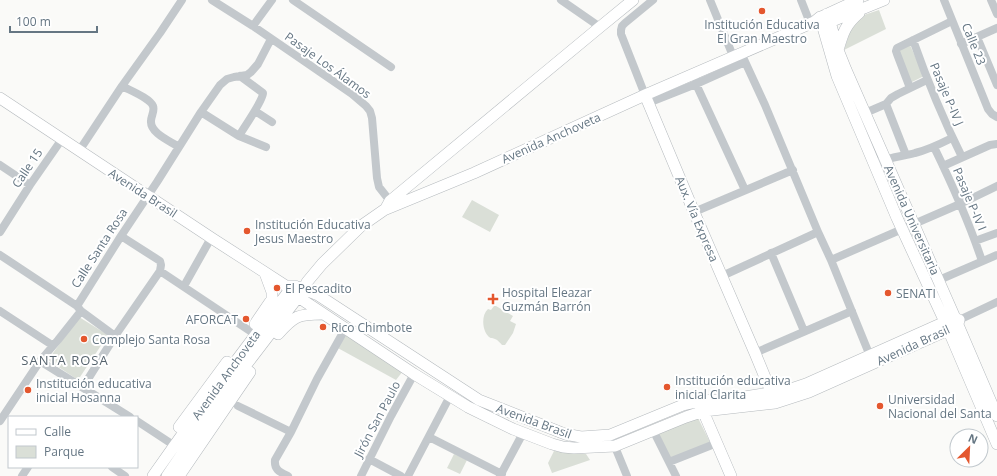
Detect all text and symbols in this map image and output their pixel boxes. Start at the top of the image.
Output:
marker: Institución Educativa El Gran Maestro [757,6,767,16]
scale bar [10,8,97,34]
text: 100 m [16,13,51,30]
place label: Institución Educativa El Gran Maestro [704,16,820,47]
street label: Calle 23 [958,20,990,68]
street label: Pasaje Los Álamos [281,28,375,102]
street label: Pasaje P-IV J [926,60,968,128]
street label: Avenida Anchoveta [499,109,603,167]
street label: Calle 15 [8,145,46,191]
street label: Avenida Universitaria [880,162,944,278]
street label: Avenida Brasil [105,164,181,222]
street label: Pasaje P-IV I [949,165,991,233]
street label: Aux. Vía Expresa [671,173,723,265]
street label: Calle Santa Rosa [67,205,131,291]
place label: Institución Educativa Jesus Maestro [254,216,371,247]
marker: Institución Educativa Jesus Maestro [242,226,252,236]
place label: El Pescadito [285,280,352,297]
marker: El Pescadito [272,283,282,293]
place label: Hospital Eleazar Guzmán Barrón [502,284,592,315]
place label: SENATI [896,285,936,302]
marker: SENATI [883,288,893,298]
marker: Hospital Eleazar Guzmán Barrón [487,293,499,305]
place label: AFORCAT [186,311,238,328]
marker: AFORCAT [241,314,251,324]
place label: Rico Chimbote [331,319,412,336]
street label: Avenida Brasil [874,321,952,369]
marker: Rico Chimbote [318,322,328,332]
street label: Avenida Anchoveta [188,327,264,423]
place label: Complejo Santa Rosa [92,331,210,348]
marker: Complejo Santa Rosa [79,334,89,344]
district label: SANTA ROSA [21,351,109,369]
place label: Institución educativa inicial Clarita [675,372,791,403]
place label: Institución educativa inicial Hosanna [36,375,152,406]
street label: Jirón San Paulo [349,378,404,461]
marker: Institución educativa inicial Clarita [662,382,672,392]
marker: Institución educativa inicial Hosanna [23,385,33,395]
place label: Universidad Nacional del Santa [888,391,992,422]
street label: Avenida Brasil [494,400,574,442]
marker: Universidad Nacional del Santa [875,401,885,411]
legend [8,416,138,468]
text: Calle [44,423,71,440]
north arrow [949,428,989,468]
text: N [966,430,980,447]
text: Parque [44,443,84,460]

